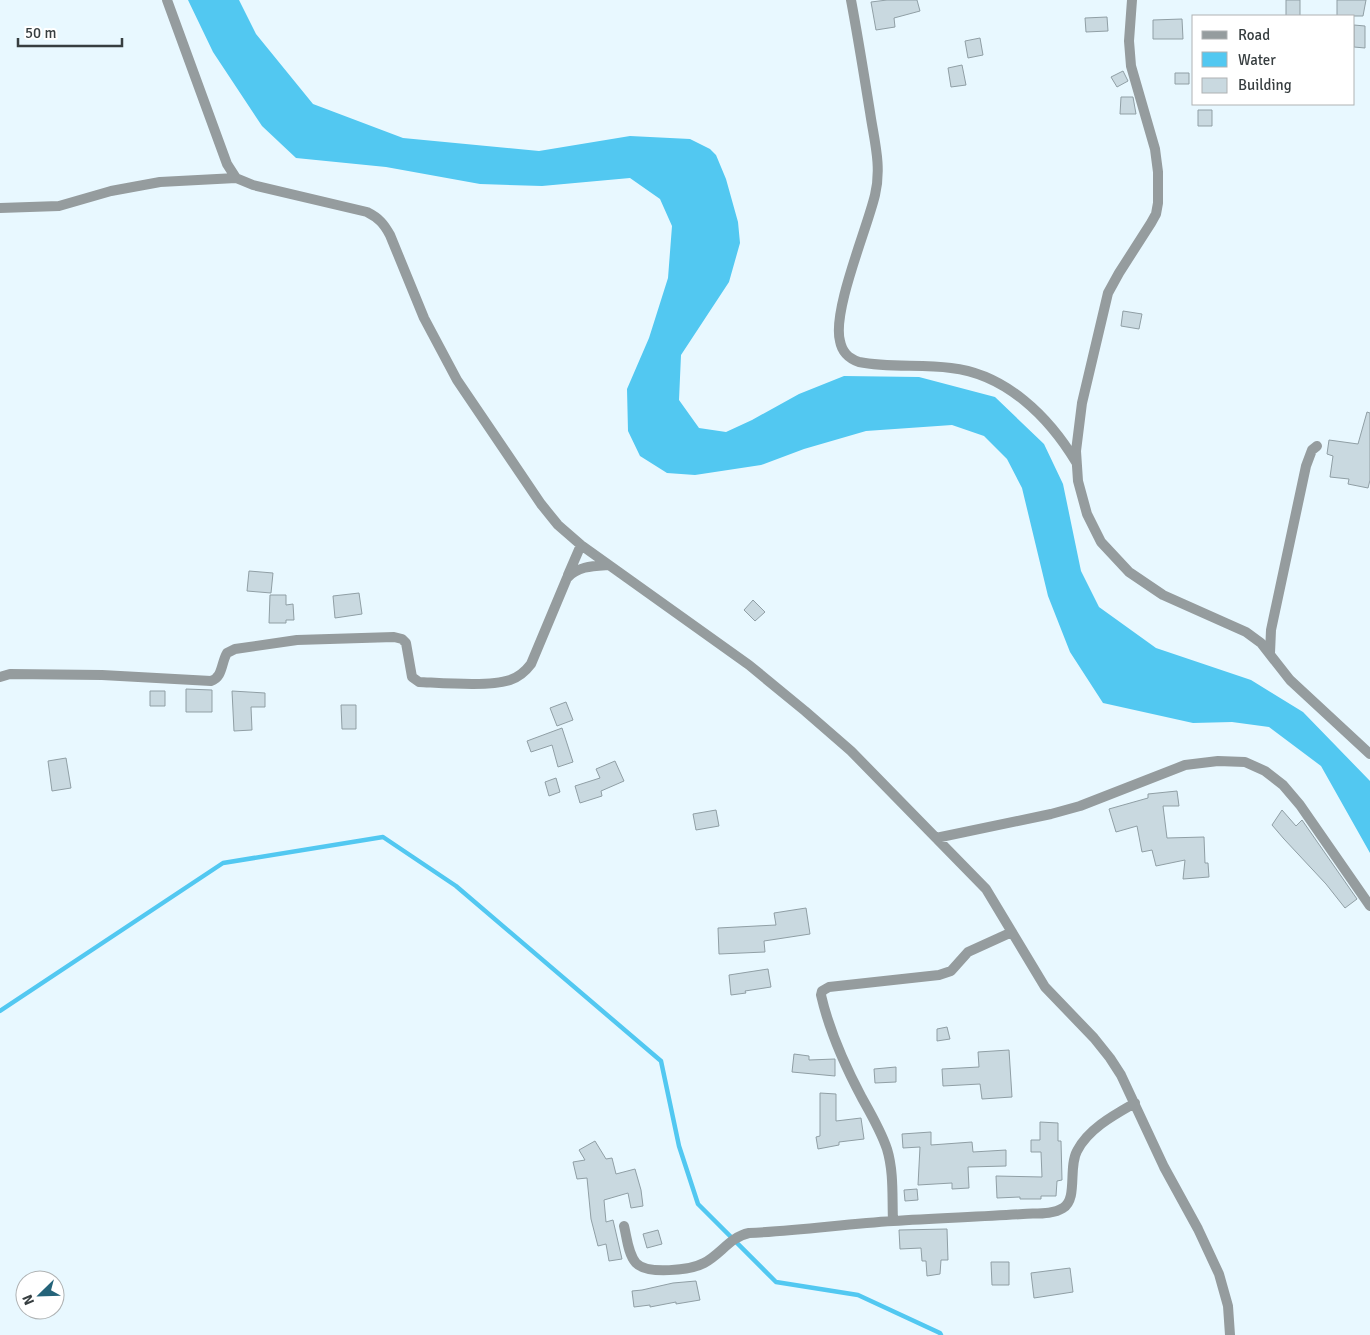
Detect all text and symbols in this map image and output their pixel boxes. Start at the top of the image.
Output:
scale bar [18,15,121,47]
legend [1192,15,1355,105]
text: 50 m [25,24,56,42]
text: Road [1238,26,1270,44]
text: Water [1238,51,1276,69]
text: Building [1238,76,1292,94]
north arrow [15,1270,65,1320]
text: N [19,1292,38,1308]

